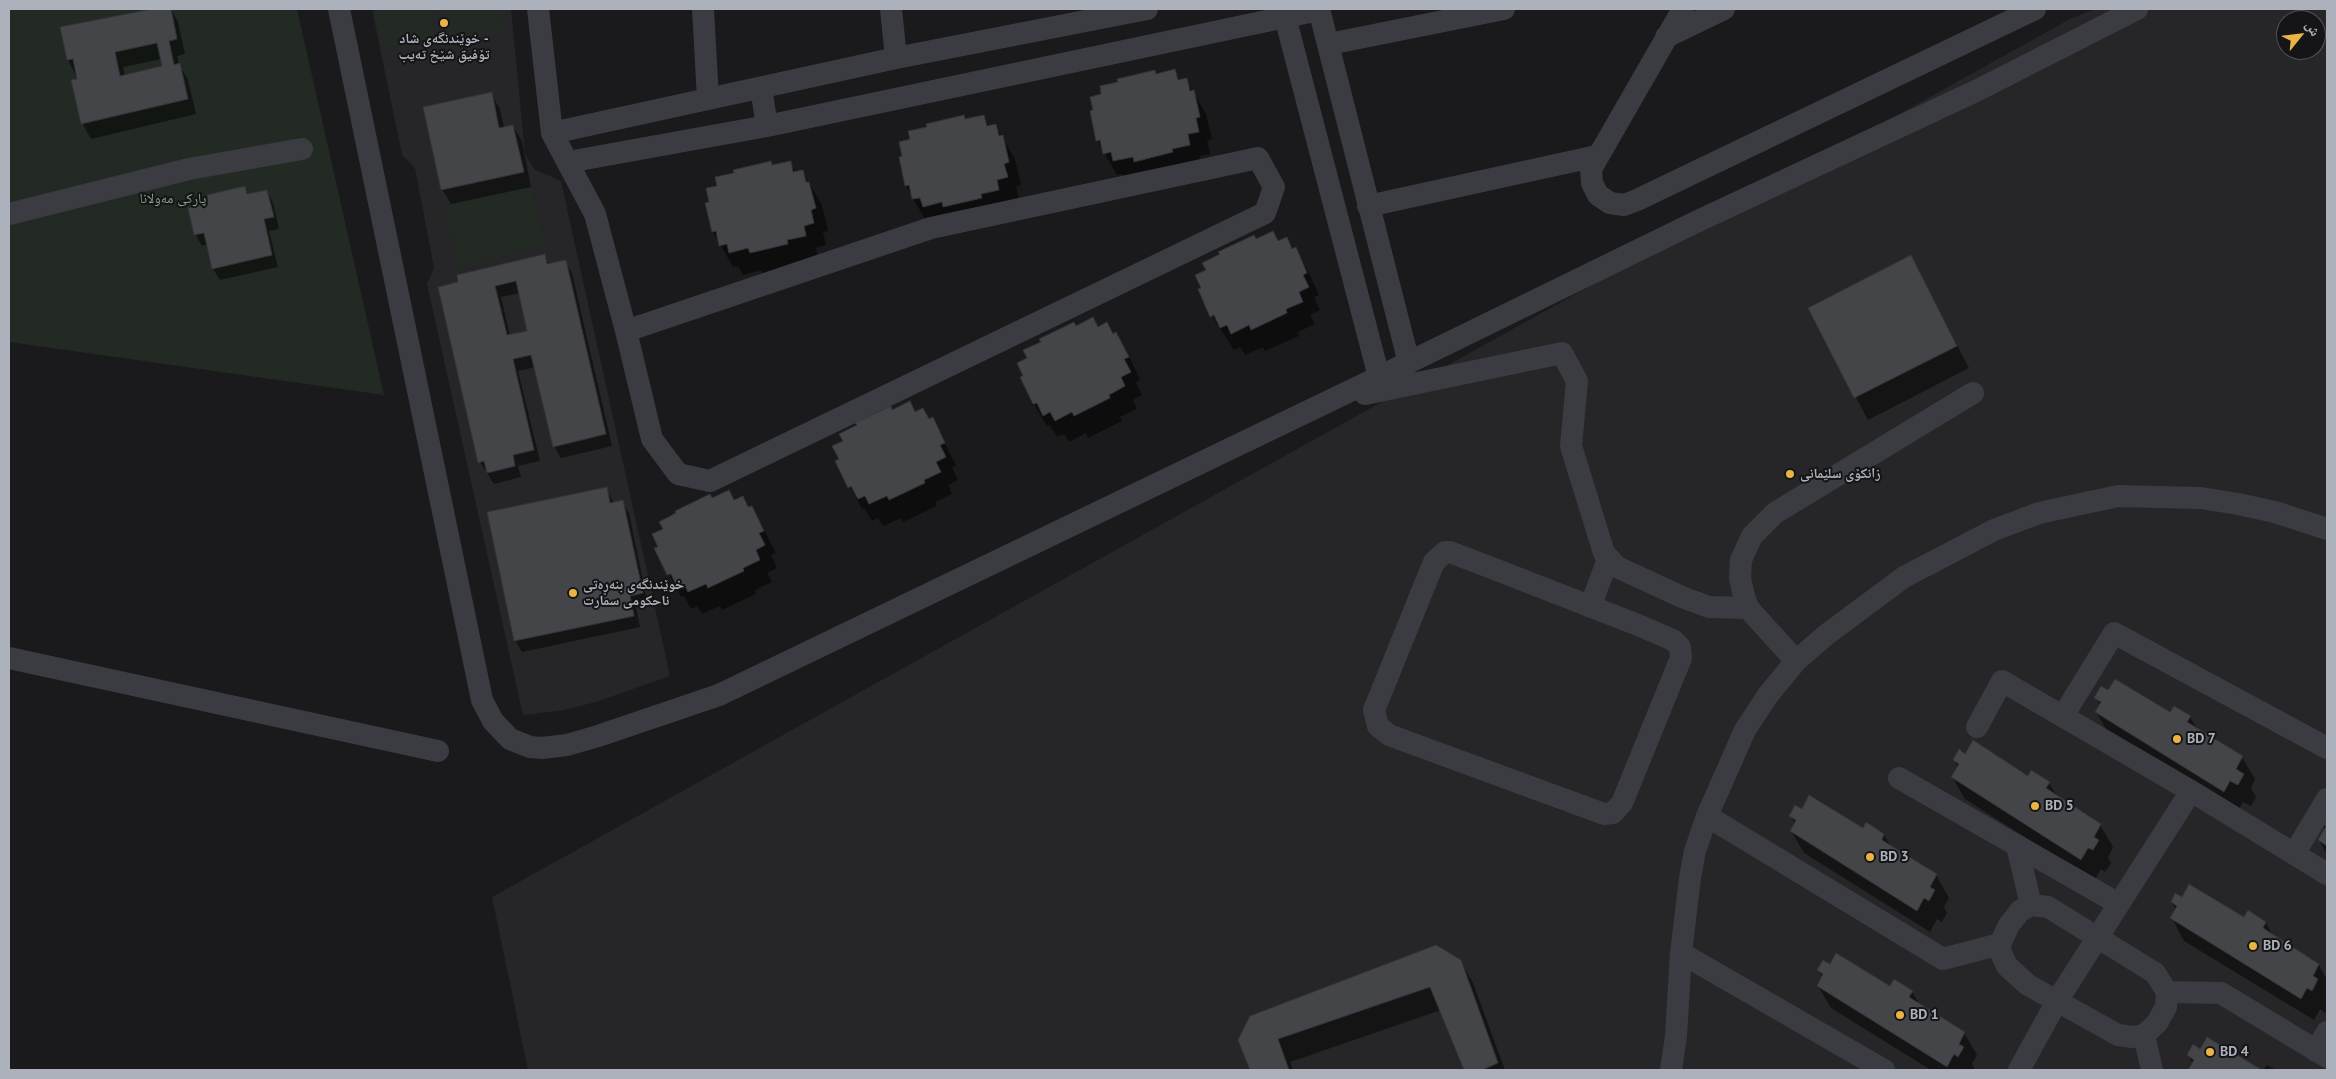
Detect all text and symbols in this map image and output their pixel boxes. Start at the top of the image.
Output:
north arrow [2276,10,2326,60]
marker: خوێندنگەی شاد - تۆفیق شێخ تەیب [438,17,450,29]
text: ش [2302,17,2325,39]
place label: خوێندنگەی شاد - تۆفیق شێخ تەیب [398,31,490,64]
park label: پارکی مەولانا [140,191,206,207]
place label: زانکۆی سلێمانی [1800,466,1881,482]
marker: زانکۆی سلێمانی [1784,468,1796,480]
place label: خوێندنگەی بنەڕەتی ناحکومی سمارت [583,577,684,610]
marker: خوێندنگەی بنەڕەتی ناحکومی سمارت [567,587,579,599]
place label: BD 7 [2187,731,2216,747]
marker: BD 7 [2171,733,2183,745]
place label: BD 5 [2045,798,2074,814]
marker: BD 5 [2029,800,2041,812]
place label: BD 3 [1880,849,1909,865]
marker: BD 3 [1864,851,1876,863]
place label: BD 6 [2263,938,2292,954]
marker: BD 6 [2247,940,2259,952]
place label: BD 1 [1910,1007,1939,1023]
marker: BD 1 [1894,1009,1906,1021]
place label: BD 4 [2220,1044,2249,1060]
marker: BD 4 [2204,1046,2216,1058]

